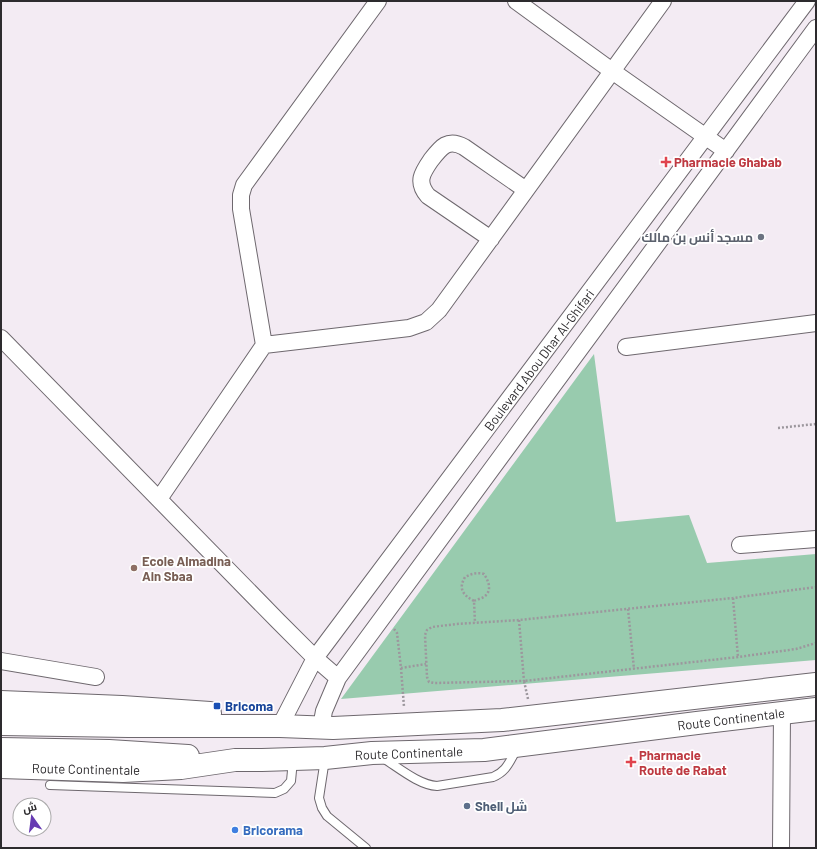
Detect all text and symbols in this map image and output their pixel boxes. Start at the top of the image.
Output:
place label: Pharmacie Ghabab [674,154,782,170]
marker: Pharmacie Ghabab [661,157,671,167]
place label: مسجد أنس بن مالك [642,229,753,245]
marker: مسجد أنس بن مالك [756,232,766,242]
street label: Boulevard Abou Dhar Al-Ghifari [481,286,597,434]
place label: Ecole Almadina Ain Sbaa [142,553,231,584]
marker: Ecole Almadina Ain Sbaa [129,563,139,573]
place label: Bricoma [225,698,273,714]
marker: Bricoma [212,701,222,711]
street label: Route Continentale [676,704,786,734]
street label: Route Continentale [355,743,463,763]
place label: Pharmacie Route de Rabat [639,747,727,778]
marker: Pharmacie Route de Rabat [626,757,636,767]
street label: Route Continentale [32,760,140,778]
north arrow [12,797,52,837]
place label: Shell شل [475,798,527,814]
text: ش [21,799,38,816]
marker: Shell شل [462,801,472,811]
place label: Bricorama [243,822,303,838]
marker: Bricorama [230,825,240,835]

